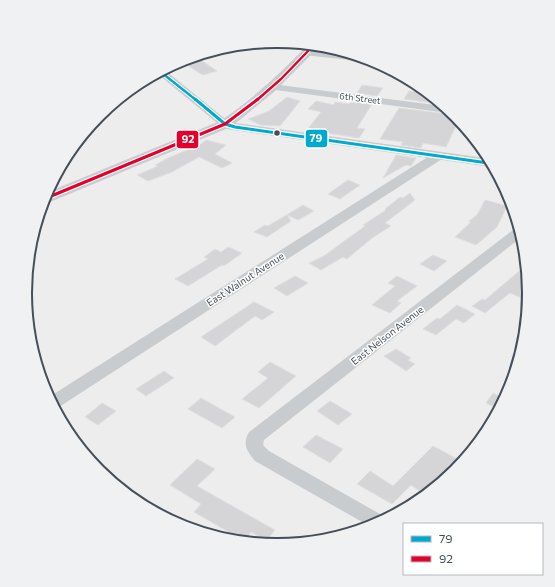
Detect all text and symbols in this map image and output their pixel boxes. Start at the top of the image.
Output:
street label: 6th Street [339,90,382,106]
unlabelled marker [272,128,282,138]
line badge: 79 [305,129,328,148]
line badge: 92 [176,130,199,149]
text: 79 [310,131,323,144]
text: 92 [182,132,194,145]
street label: East Walnut Avenue [204,250,286,308]
street label: East Nelson Avenue [348,303,426,367]
legend [403,523,543,575]
text: 79 [439,531,453,545]
text: 92 [439,551,453,565]

